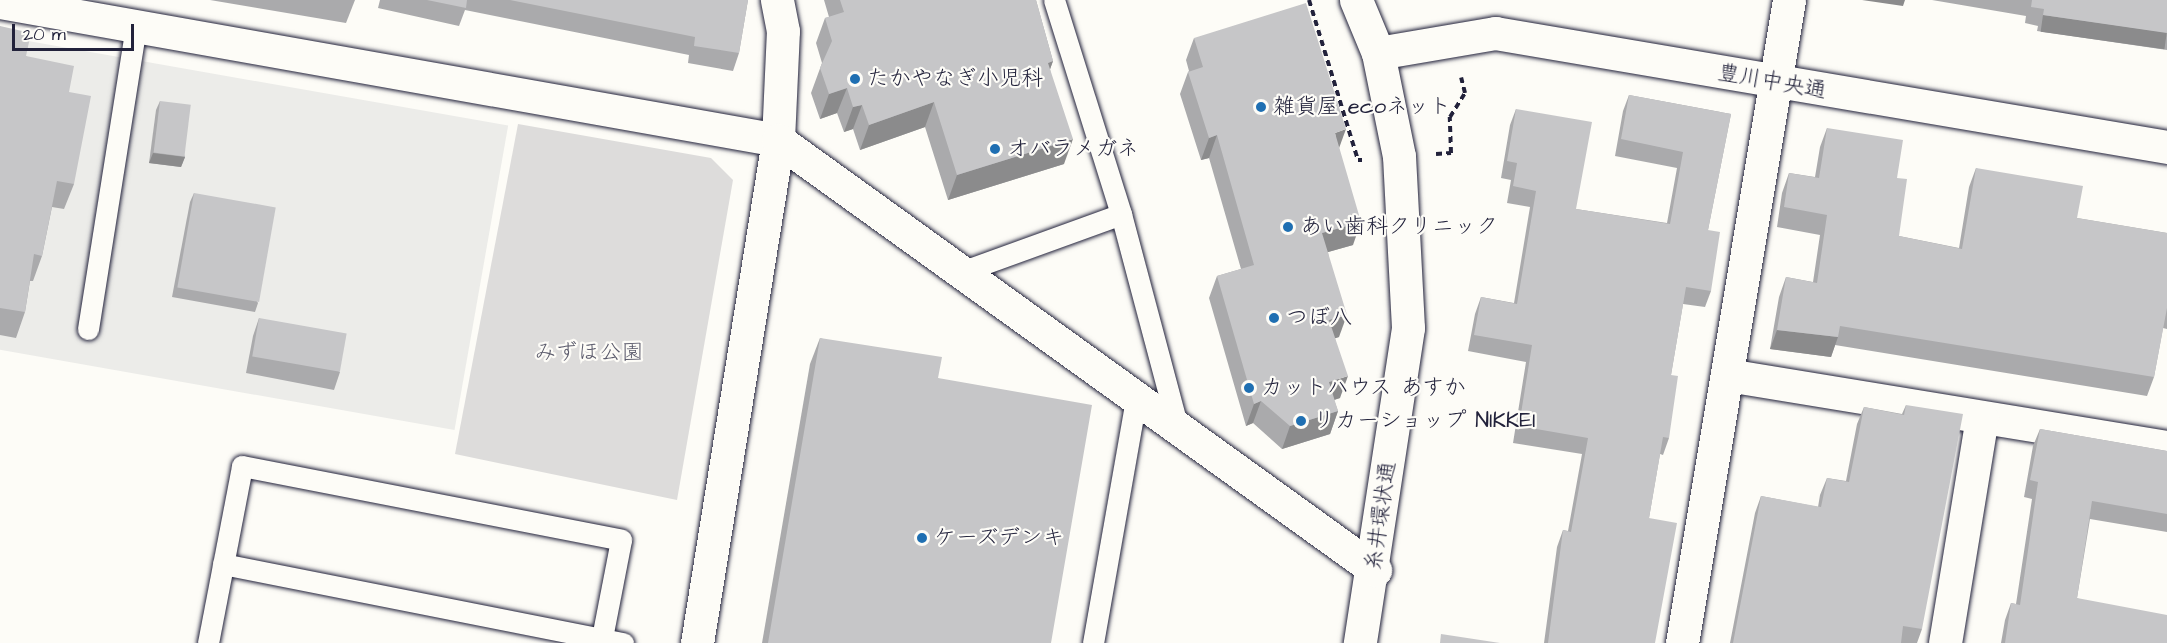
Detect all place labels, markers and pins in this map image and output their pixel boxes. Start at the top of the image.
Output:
place label: たかやなぎ小児科 [867,66,1043,92]
marker: たかやなぎ小児科 [848,72,862,86]
place label: 雑貨屋 ecoネット [1273,94,1452,120]
marker: 雑貨屋 ecoネット [1254,100,1268,114]
place label: オバラメガネ [1007,136,1139,162]
marker: オバラメガネ [988,142,1002,156]
place label: あい歯科クリニック [1300,214,1498,240]
marker: あい歯科クリニック [1281,220,1295,234]
place label: つぼ八 [1286,305,1352,331]
marker: つぼ八 [1267,311,1281,325]
place label: カットハウス あすか [1261,375,1468,401]
marker: カットハウス あすか [1242,381,1256,395]
place label: リカーショップ NIKKEI [1313,408,1536,434]
marker: リカーショップ NIKKEI [1294,414,1308,428]
place label: ケーズデンキ [934,525,1066,551]
marker: ケーズデンキ [915,531,929,545]

